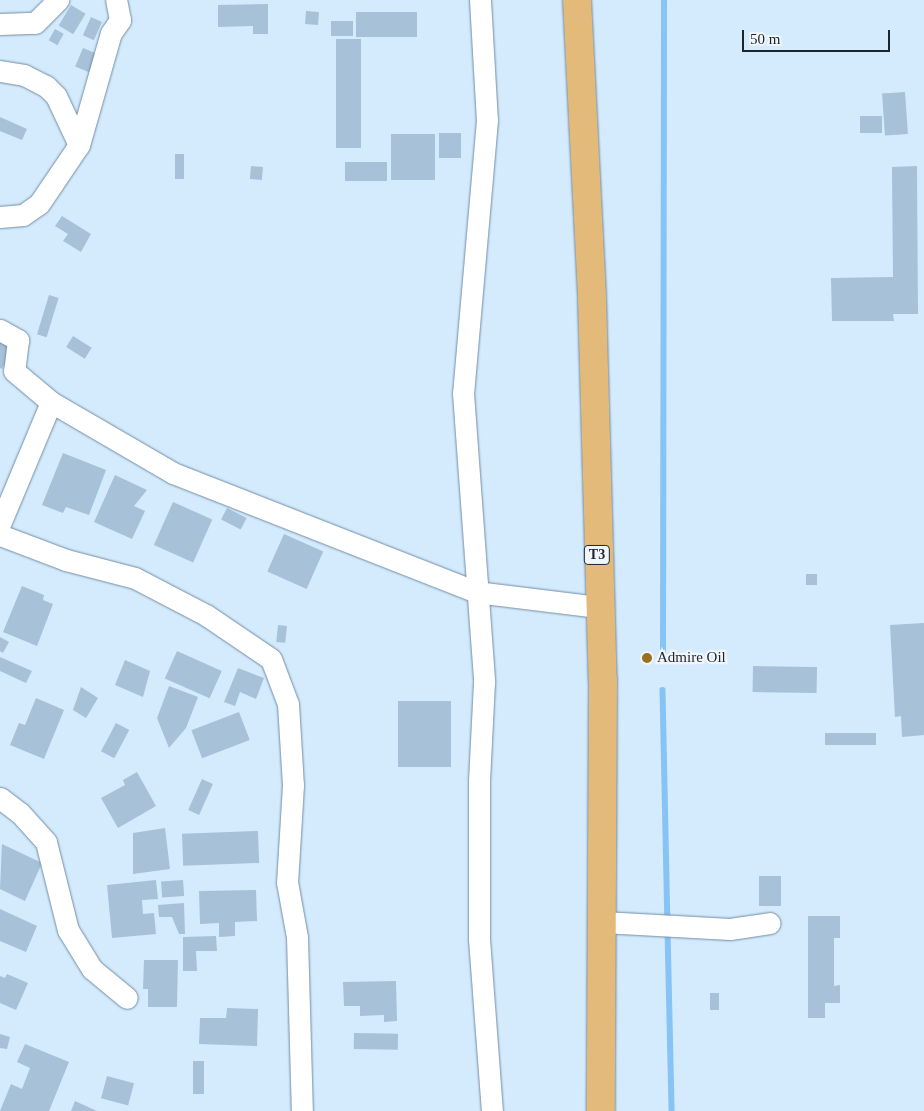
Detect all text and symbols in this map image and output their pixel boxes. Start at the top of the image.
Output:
scale bar [744,20,892,52]
text: 50 m [750,31,780,47]
road number: T3 [583,544,611,566]
place label: Admire Oil [657,649,726,667]
marker: Admire Oil [641,652,653,664]

